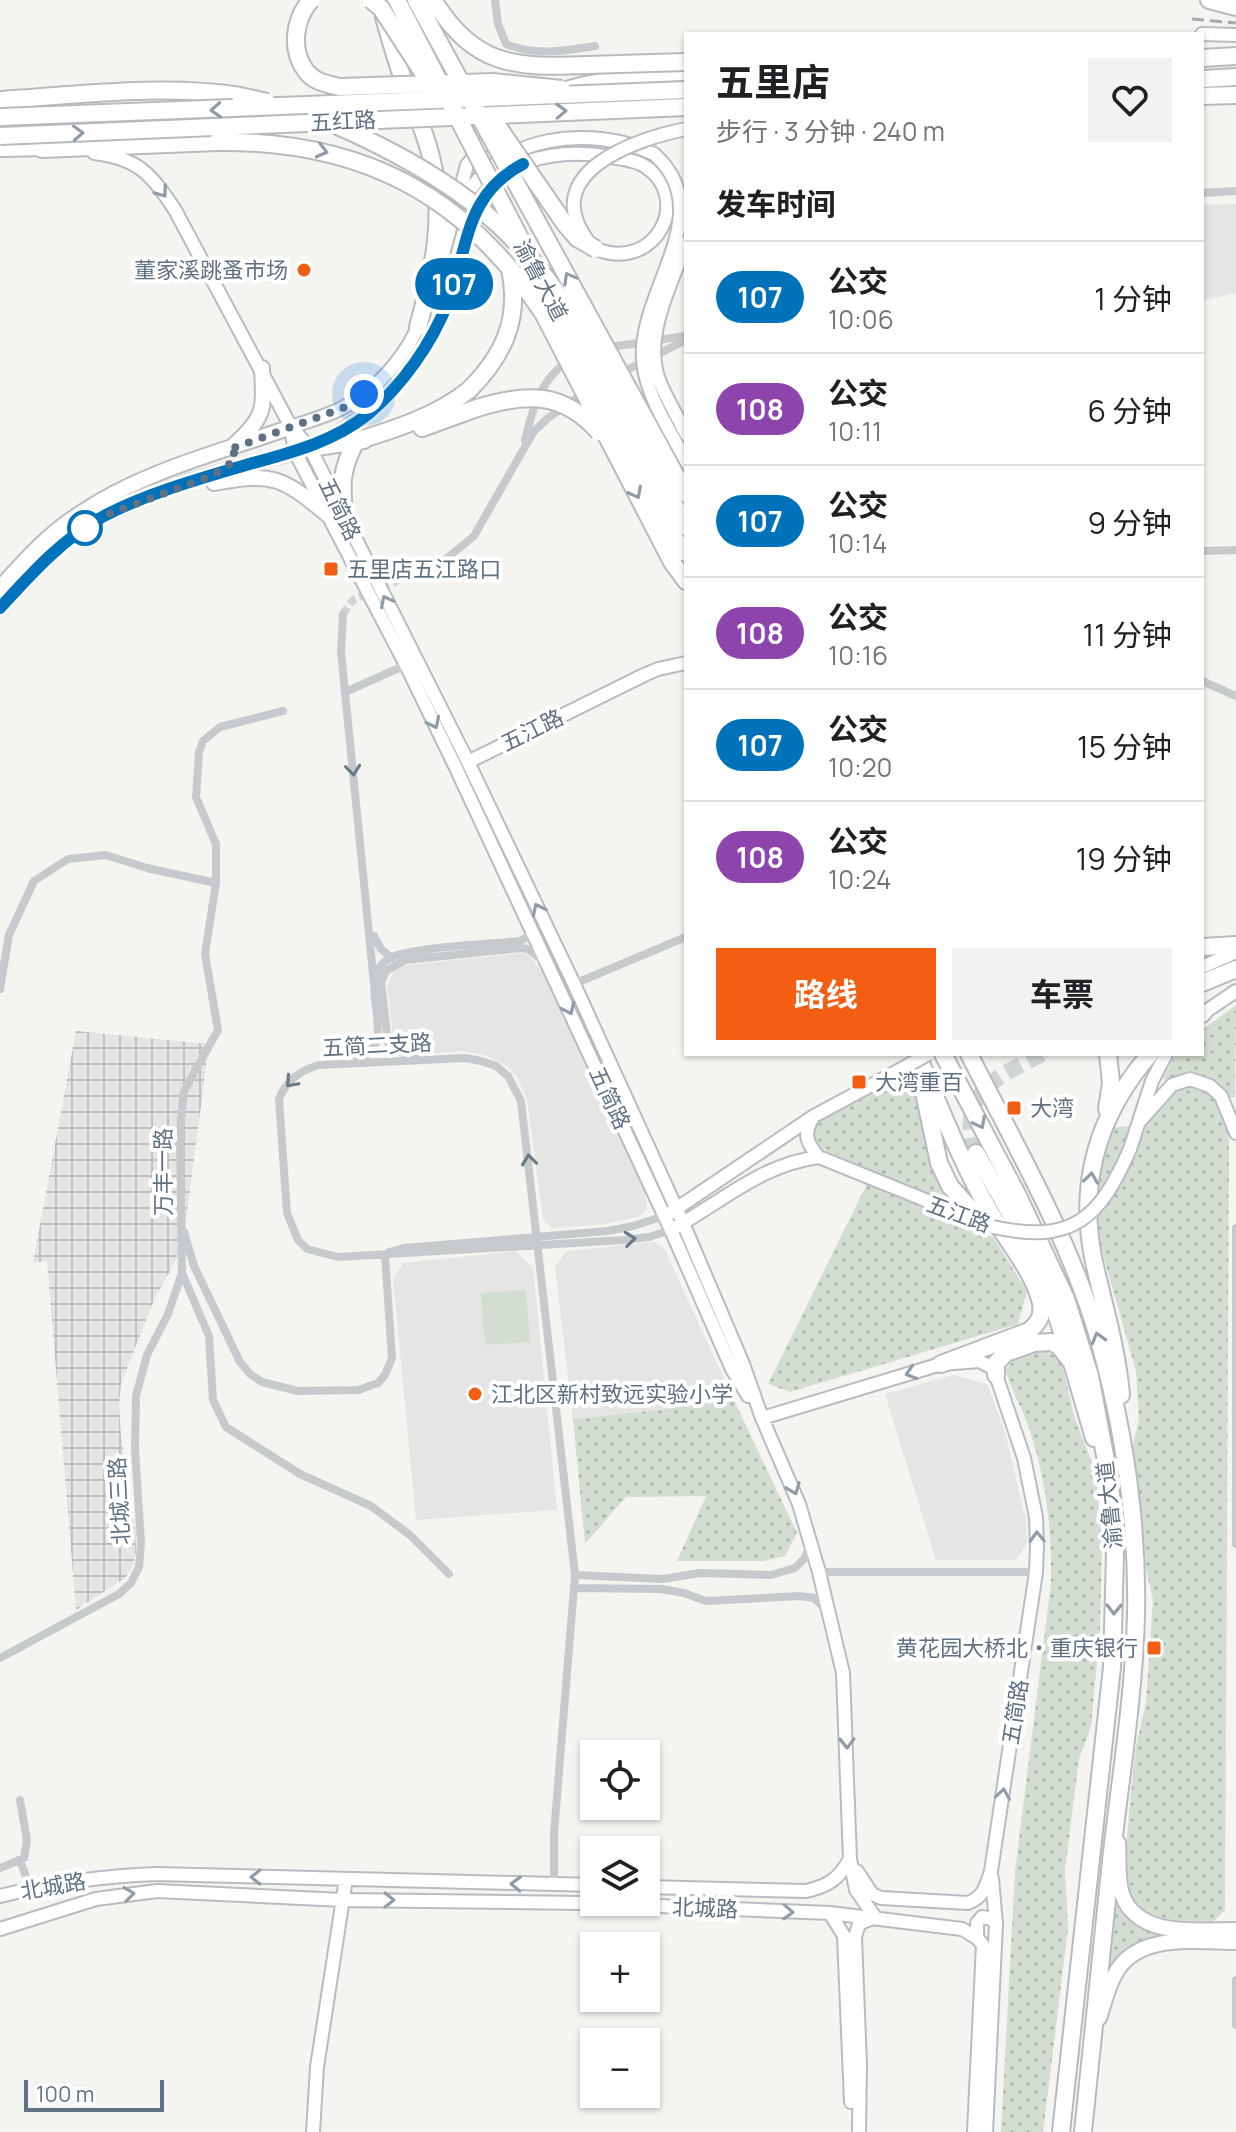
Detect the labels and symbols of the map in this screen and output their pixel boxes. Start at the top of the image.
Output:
one-way arrow [209,101,222,118]
one-way arrow [555,103,568,120]
street label: 五红路 [309,104,377,138]
one-way arrow [72,125,85,142]
one-way arrow [314,142,328,159]
one-way arrow [152,183,167,197]
street label: 渝鲁大道 [507,234,575,326]
place label: 董家溪跳蚤市场 [134,255,288,285]
line badge: 107 [408,258,500,310]
marker: 董家溪跳蚤市场 [295,261,313,279]
one-way arrow [563,271,578,286]
your location [344,374,384,414]
street label: 五简路 [312,473,368,545]
one-way arrow [626,484,641,499]
unlabelled marker [68,511,102,545]
place label: 五里店五江路口 [347,554,501,584]
marker: 五里店五江路口 [322,560,340,578]
one-way arrow [381,594,396,609]
street label: 五江路 [496,702,568,758]
one-way arrow [424,715,440,730]
one-way arrow [345,764,362,777]
one-way arrow [532,903,548,918]
one-way arrow [559,1001,575,1016]
street label: 五简二支路 [321,1027,433,1063]
street label: 五简路 [582,1062,638,1134]
place label: 大湾重百 [875,1067,963,1097]
one-way arrow [286,1073,300,1087]
marker: 大湾重百 [850,1073,868,1091]
place label: 大湾 [1030,1093,1074,1123]
marker: 大湾 [1005,1099,1023,1117]
one-way arrow [970,1115,985,1129]
street label: 万丰一路 [148,1128,178,1216]
one-way arrow [521,1153,538,1167]
one-way arrow [1081,1171,1098,1185]
street label: 五江路 [923,1189,995,1239]
one-way arrow [624,1230,637,1247]
one-way arrow [1090,1331,1107,1345]
one-way arrow [905,1364,919,1380]
place label: 江北区新村致远实验小学 [491,1379,733,1409]
marker: 江北区新村致远实验小学 [466,1385,484,1403]
street label: 北城三路 [102,1456,136,1546]
street label: 渝鲁大道 [1089,1460,1129,1550]
one-way arrow [784,1482,801,1496]
one-way arrow [1028,1530,1045,1543]
one-way arrow [1106,1603,1123,1616]
place label: 黄花园大桥北‧重庆银行 [896,1633,1138,1663]
marker: 黄花园大桥北‧重庆银行 [1145,1639,1163,1657]
street label: 五简路 [995,1677,1035,1747]
one-way arrow [839,1737,856,1750]
one-way arrow [994,1787,1011,1801]
street label: 北城路 [18,1865,88,1907]
one-way arrow [249,1868,262,1886]
one-way arrow [509,1875,522,1893]
one-way arrow [123,1886,136,1903]
one-way arrow [383,1892,396,1909]
street label: 北城路 [671,1892,739,1924]
one-way arrow [783,1903,795,1920]
scale bar [24,2076,164,2112]

